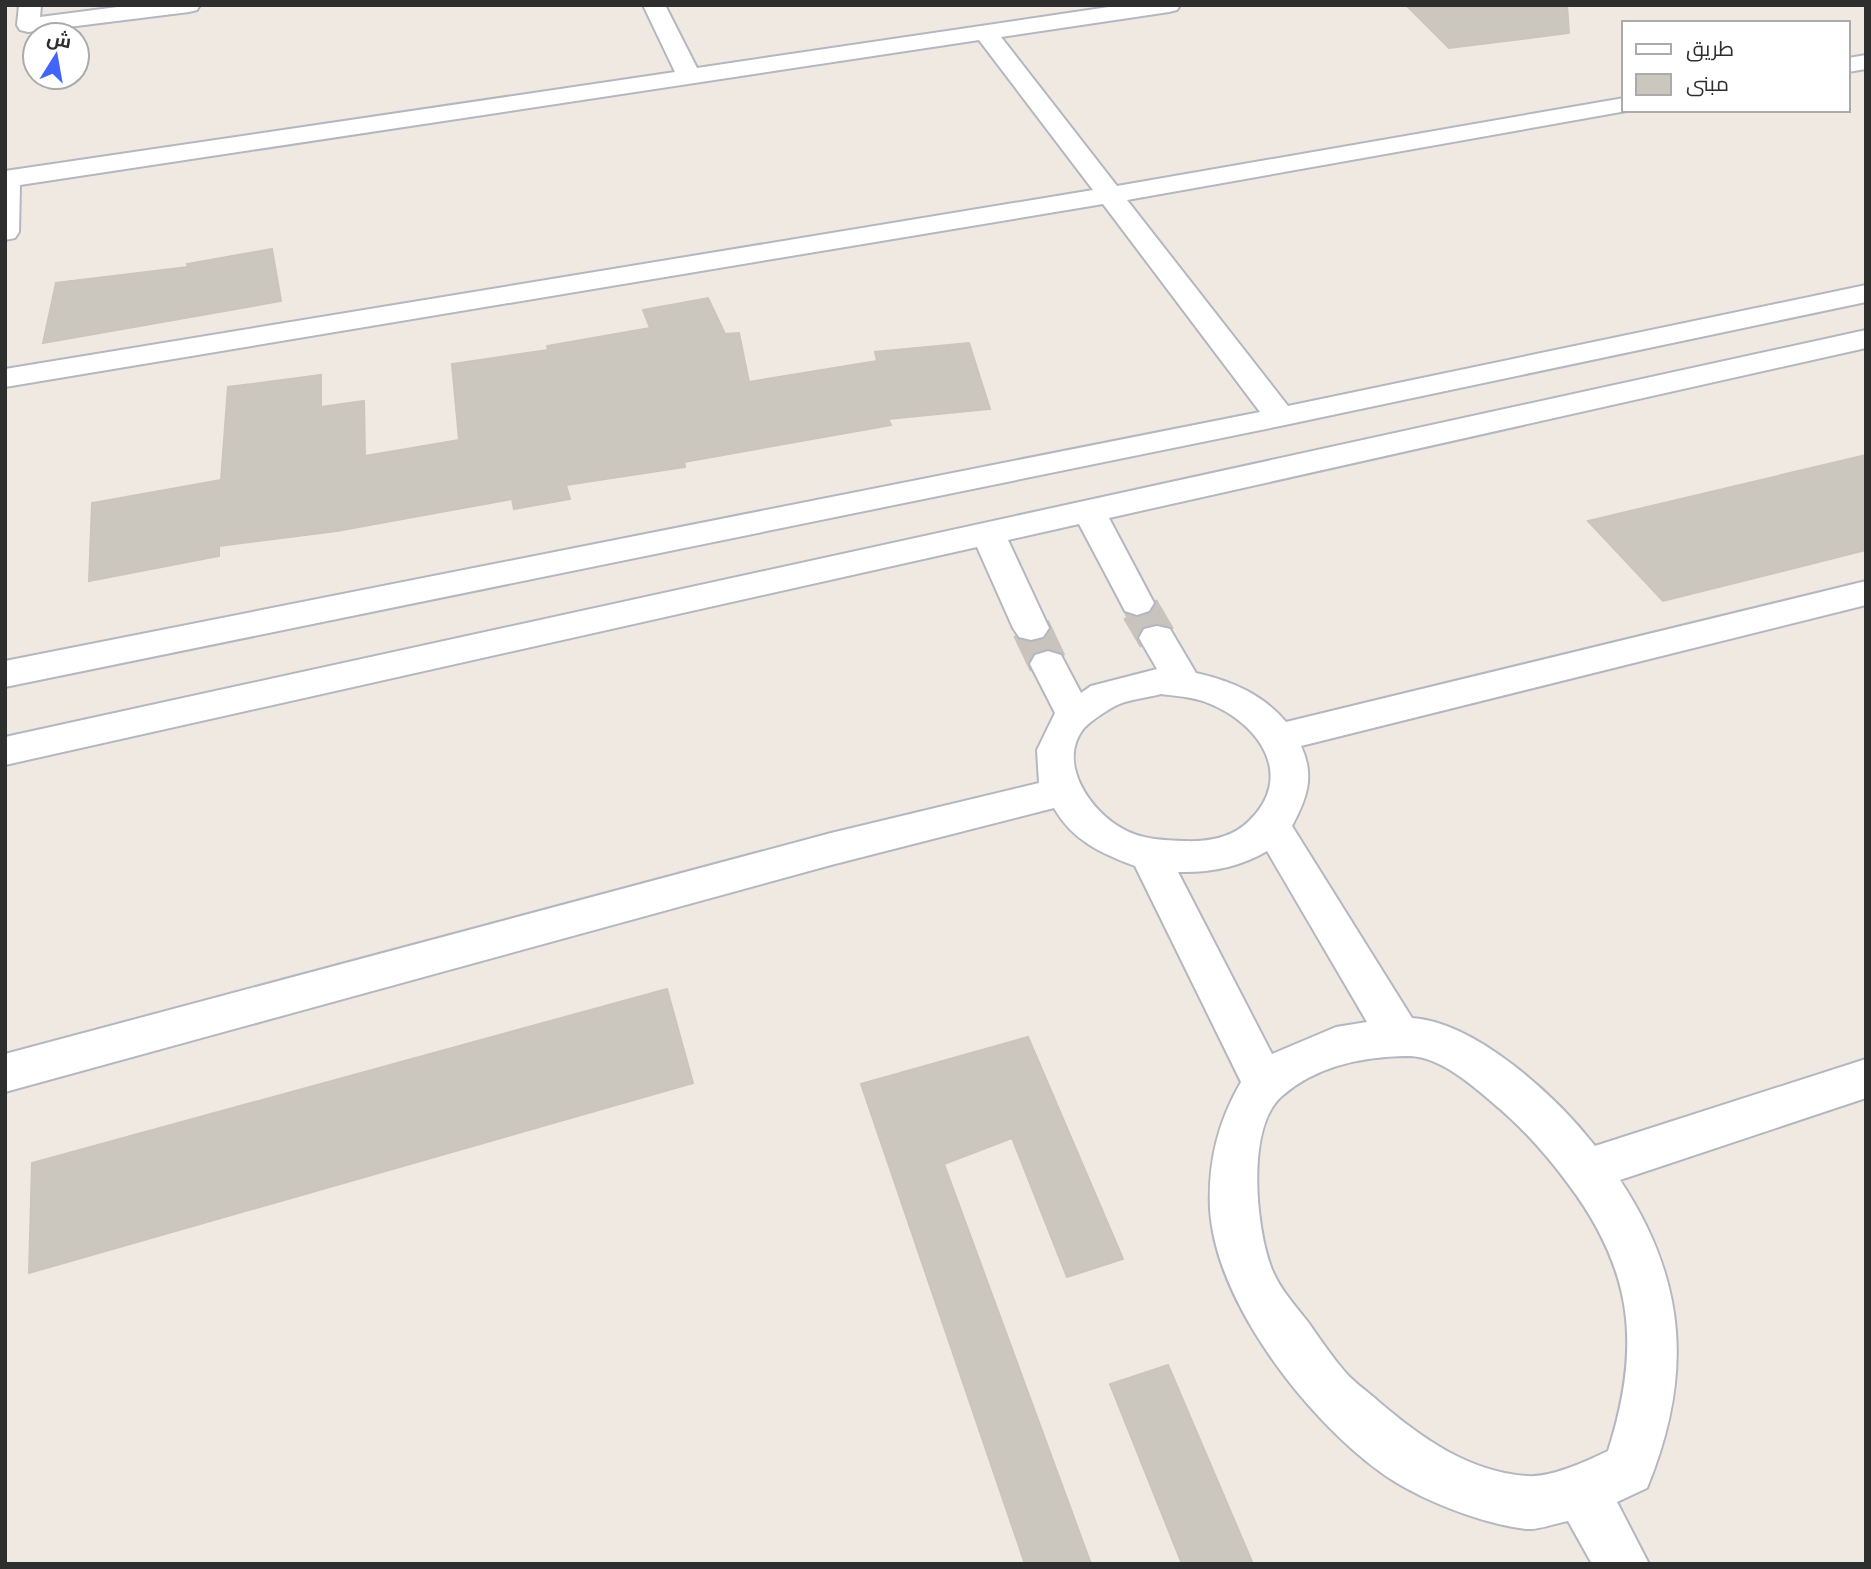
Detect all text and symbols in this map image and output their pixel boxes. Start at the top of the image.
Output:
north arrow [21,21,91,91]
legend [1622,21,1850,112]
text: ش [45,25,74,53]
text: طريق [1686,35,1734,62]
text: مبنى [1686,70,1729,97]

